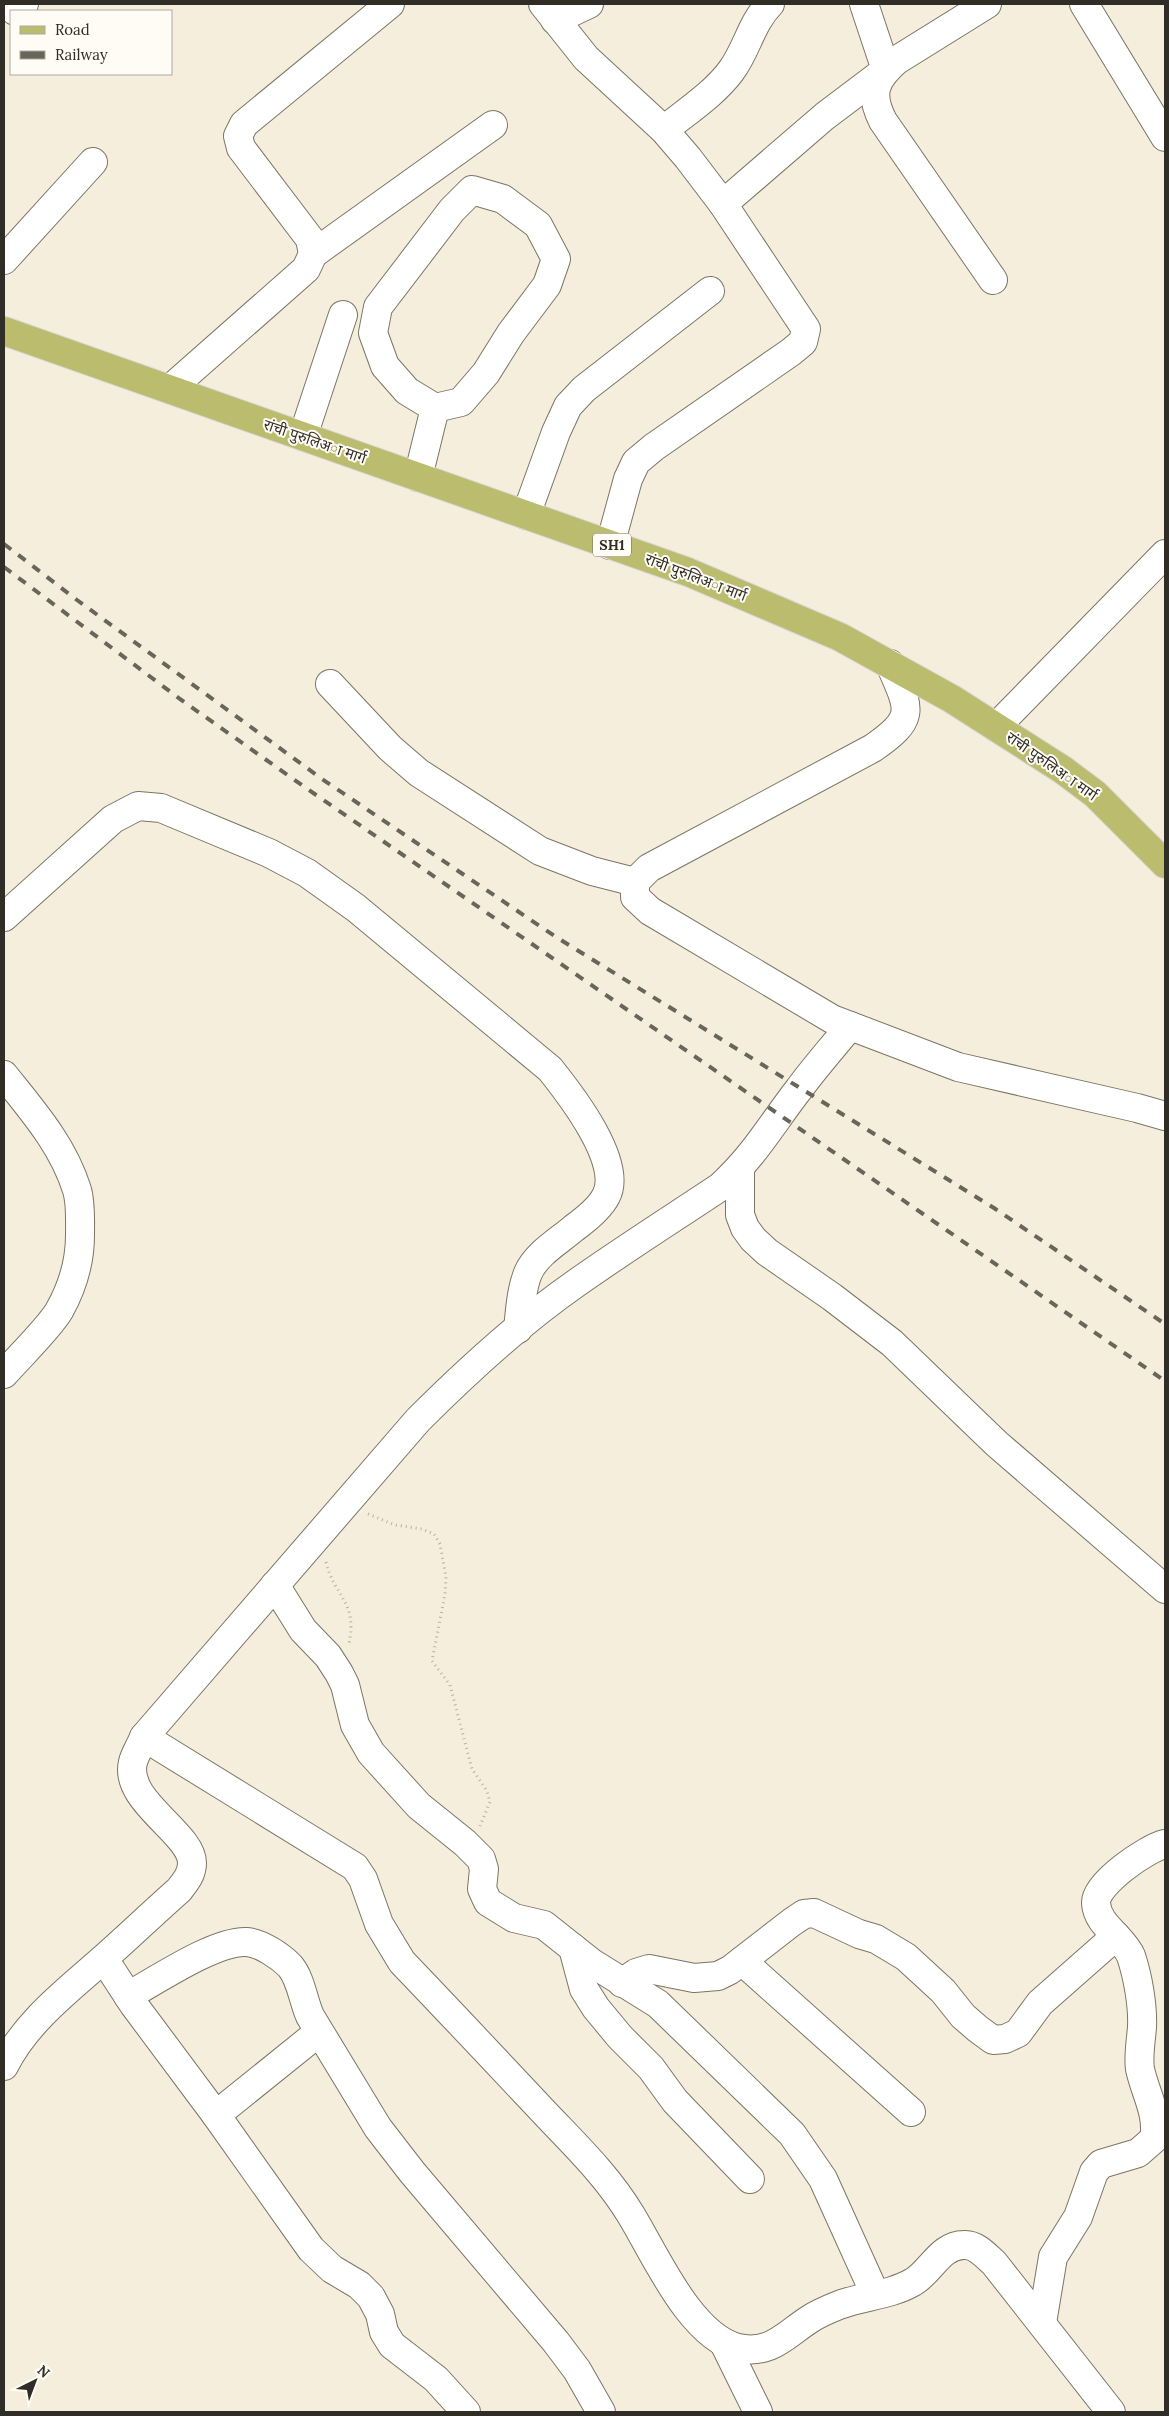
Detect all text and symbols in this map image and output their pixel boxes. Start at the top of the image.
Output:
legend [10,10,172,75]
text: Road [55,20,90,39]
text: Railway [55,45,108,64]
street label: रांची पुरुलिअा मार्ग [261,415,370,469]
road number: SH1 [593,534,631,556]
street label: रांची पुरुलिअा मार्ग [642,549,750,606]
street label: रांची पुरुलिअा मार्ग [1002,727,1102,806]
north arrow [10,2356,60,2406]
text: N [34,2361,54,2382]

